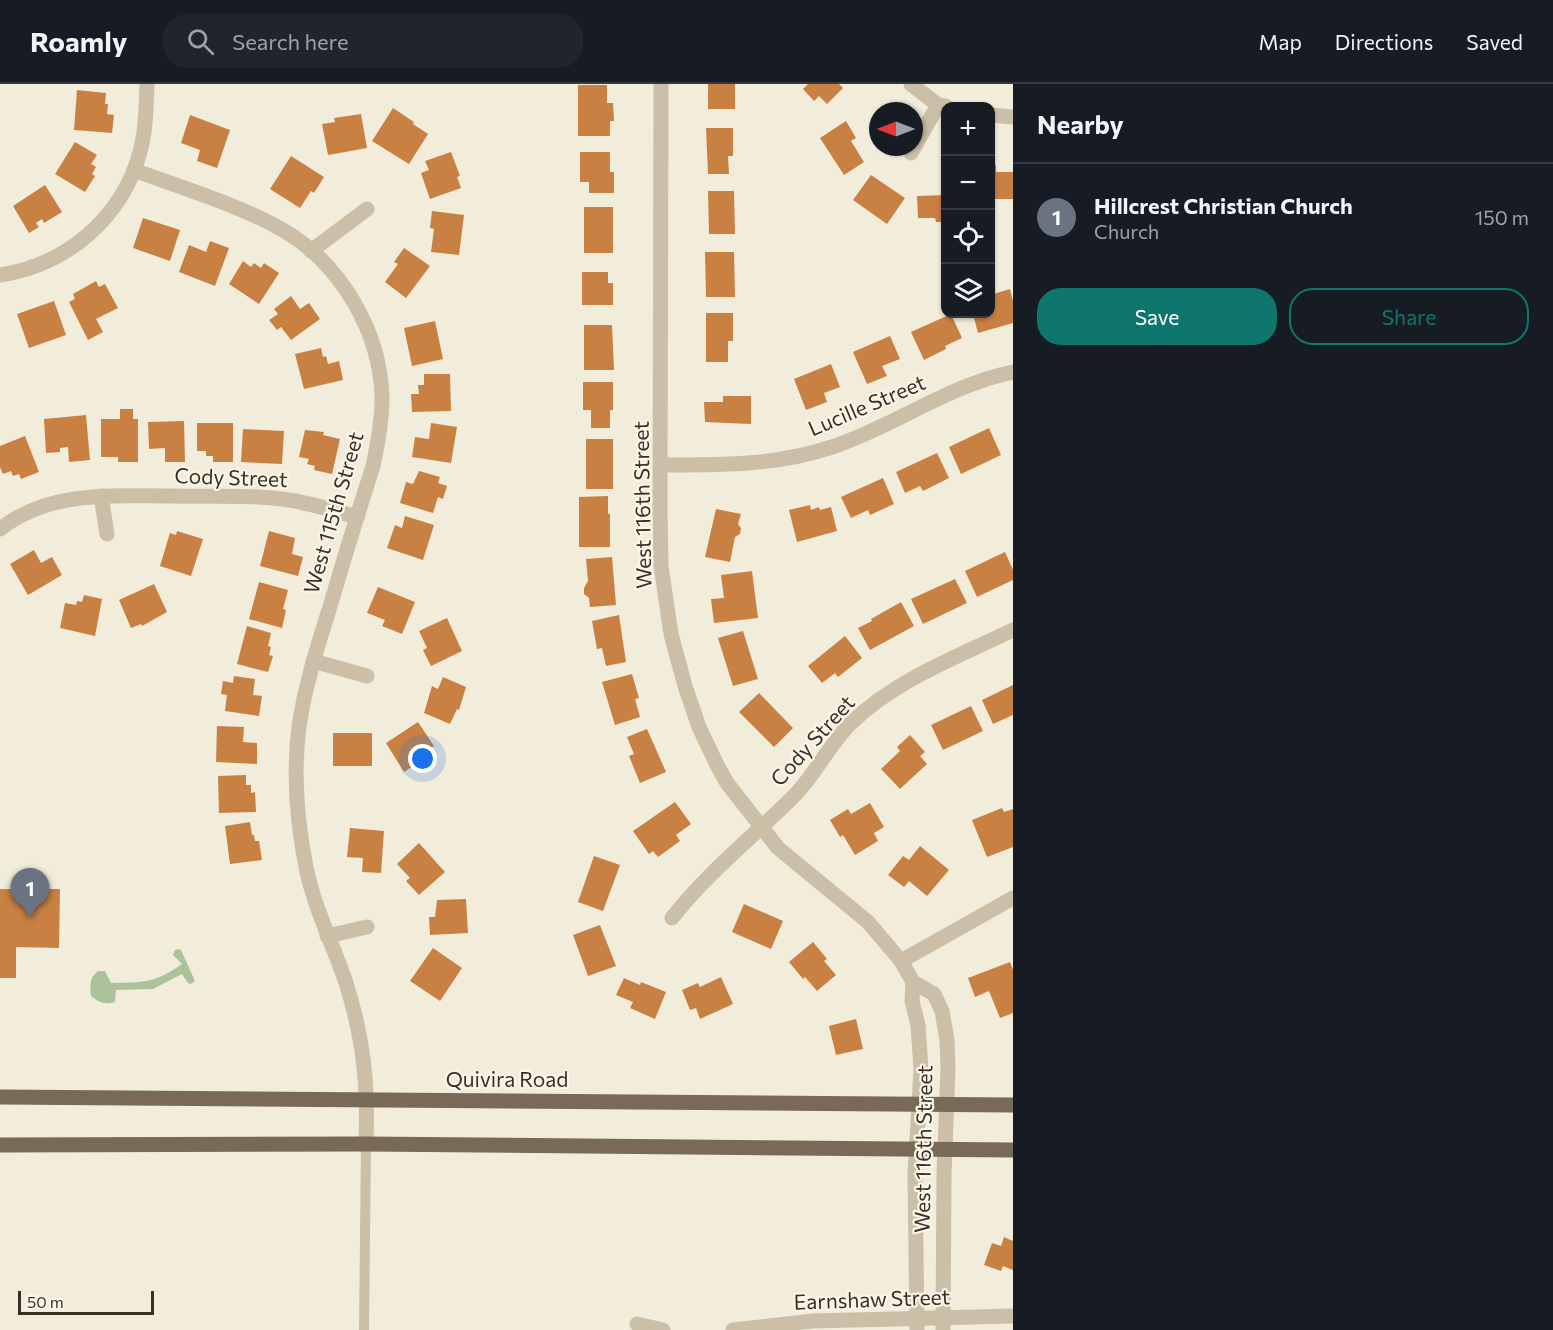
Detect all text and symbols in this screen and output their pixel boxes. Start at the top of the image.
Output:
search box [163,14,583,68]
text: Roamly [30,24,127,58]
icon: search [184,25,217,58]
text: Search here [232,28,349,55]
text: Map [1259,29,1302,54]
text: Directions [1335,29,1433,54]
text: Saved [1466,29,1523,54]
north arrow [869,102,923,156]
map controls [941,102,995,318]
button: + [941,102,995,156]
text: Nearby [1037,108,1124,139]
button: − [941,156,995,210]
text: Hillcrest Christian Church [1094,192,1353,219]
text: 1 [1052,205,1061,229]
text: 150 m [1475,205,1529,229]
button: locate [941,210,995,264]
text: Church [1094,219,1159,243]
button: layers [941,264,995,318]
button: Save [1037,288,1277,345]
button: Share [1289,288,1529,345]
street label: Lucille Street [804,369,929,440]
street label: West 116th Street [628,421,655,589]
street label: West 115th Street [297,429,368,596]
street label: Cody Street [174,462,288,491]
street label: Cody Street [765,690,859,790]
your location [408,744,437,773]
pin: 1 [10,868,50,918]
street label: West 116th Street [909,1065,936,1233]
street label: Quivira Road [446,1066,568,1091]
street label: Earnshaw Street [793,1283,951,1314]
scale bar [18,1288,154,1316]
text: 50 m [27,1292,64,1311]

